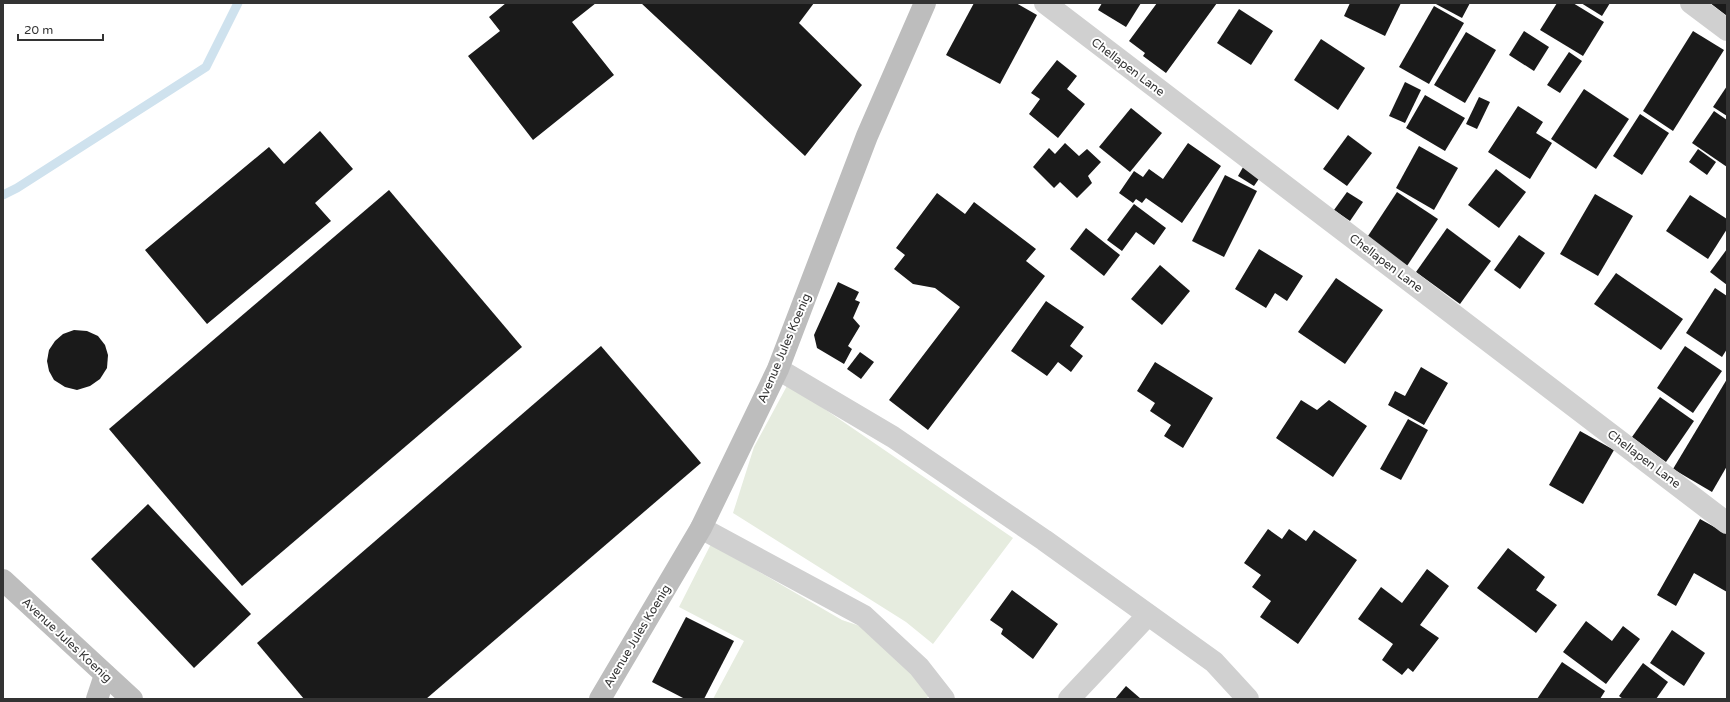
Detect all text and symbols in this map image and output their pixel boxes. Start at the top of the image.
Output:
scale bar [18,16,103,42]
text: 20 m [24,23,53,37]
street label: Chellapen Lane [1089,35,1167,99]
street label: Chellapen Lane [1347,231,1425,295]
street label: Avenue Jules Koenig [755,291,813,405]
street label: Chellapen Lane [1605,427,1683,491]
street label: Avenue Jules Koenig [601,582,673,690]
street label: Avenue Jules Koenig [19,595,115,685]

